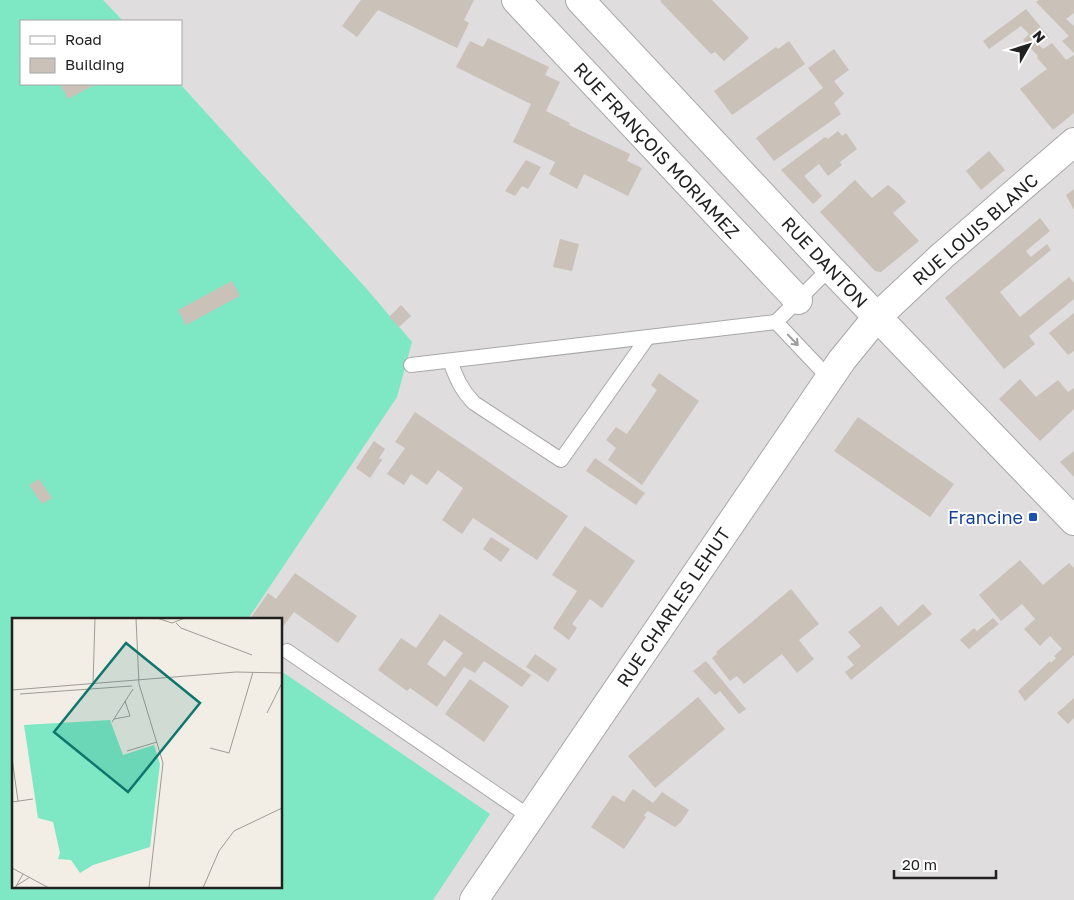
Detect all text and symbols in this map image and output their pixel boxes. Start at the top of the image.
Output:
legend [20,20,182,85]
north arrow [1004,20,1054,70]
text: N [1030,27,1049,46]
text: Road [65,30,102,48]
text: Building [65,55,125,73]
street label: RUE FRANÇOIS MORIAMEZ [570,57,744,243]
street label: RUE LOUIS BLANC [908,168,1042,290]
street label: RUE DANTON [777,212,873,312]
one-way arrow [787,334,799,346]
place label: Francine [948,506,1023,528]
marker: Francine [1027,511,1039,523]
street label: RUE CHARLES LEHUT [611,523,735,691]
inset map [12,618,282,888]
scale bar [894,848,996,880]
text: 20 m [902,855,937,873]

